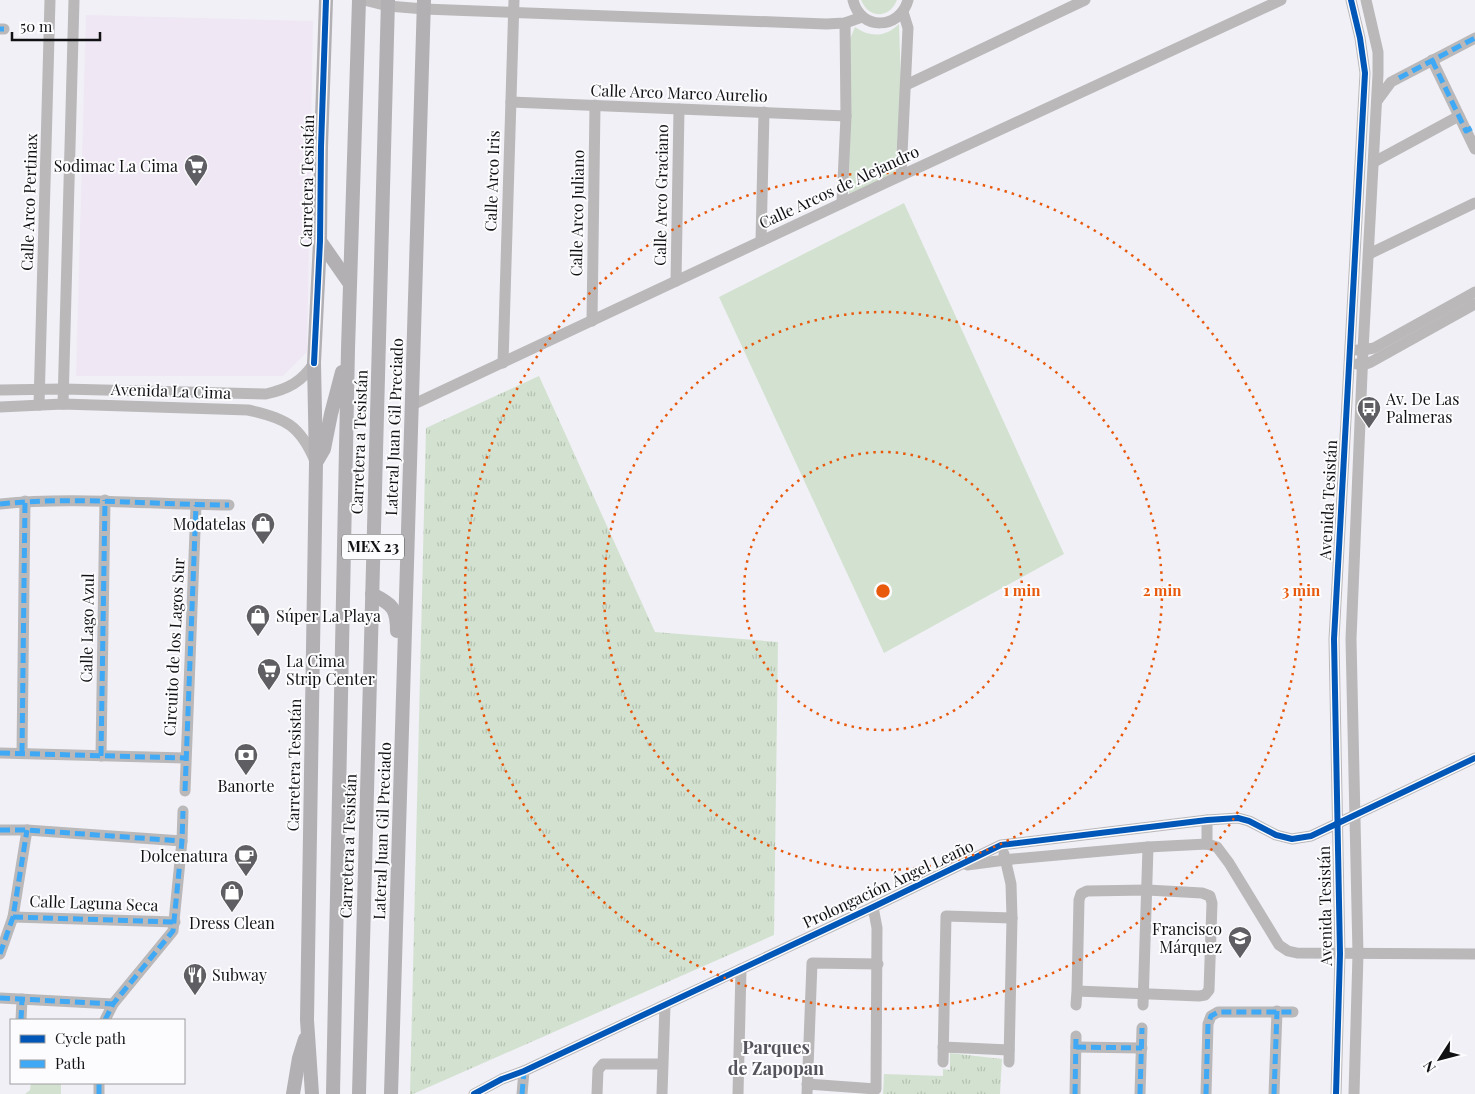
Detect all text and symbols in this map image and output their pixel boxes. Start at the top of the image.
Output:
scale bar [12,10,100,42]
text: 50 m [20,16,53,36]
street label: Calle Arco Marco Aurelio [590,79,768,106]
street label: Carretera Tesistán [295,114,318,248]
street label: Calle Arco Graciano [649,124,672,266]
street label: Calle Arco Iris [479,130,504,232]
street label: Calle Arco Pertinax [16,132,41,271]
street label: Calle Arcos de Alejandro [755,140,922,233]
street label: Calle Arco Juliano [565,149,588,277]
supermarket icon: Sodimac La Cima [183,153,209,187]
place label: Sodimac La Cima [54,155,178,176]
street label: Lateral Juan Gil Preciado [380,338,407,516]
street label: Carretera a Tesistán [345,369,372,515]
street label: Avenida La Cima [110,378,231,403]
place label: Av. De Las Palmeras [1385,388,1459,427]
bus stop icon: Av. De Las Palmeras [1356,395,1382,429]
street label: Avenida Tesistán [1314,439,1341,562]
shop icon: Modatelas [250,511,276,545]
place label: Modatelas [173,513,246,534]
road number: MEX 23 [342,534,404,560]
street label: Circuito de los Lagos Sur [158,557,189,737]
street label: Calle Lago Azul [75,573,98,683]
text: 1 min [1004,580,1041,600]
text: 2 min [1143,580,1182,600]
text: 3 min [1282,580,1321,600]
centre of rings [874,582,892,600]
shop icon: Súper La Playa [245,603,271,637]
place label: Súper La Playa [276,605,381,626]
place label: La Cima Strip Center [286,650,375,689]
supermarket icon: La Cima Strip Center [256,657,282,691]
street label: Carretera Tesistán [282,698,305,832]
bank icon: Banorte [233,742,259,776]
street label: Lateral Juan Gil Preciado [368,742,395,920]
street label: Carretera a Tesistán [334,773,361,919]
place label: Banorte [217,775,275,796]
street label: Prolongación Ángel Leaño [799,835,977,932]
cafe icon: Dolcenatura [233,843,259,877]
place label: Dolcenatura [140,845,228,866]
street label: Avenida Tesistán [1313,845,1336,967]
shop icon: Dress Clean [219,879,245,913]
street label: Calle Laguna Seca [29,890,159,915]
place label: Dress Clean [189,912,275,933]
place label: Francisco Márquez [1152,918,1222,957]
school or university icon: Francisco Márquez [1227,925,1253,959]
restaurant icon: Subway [182,962,208,996]
place label: Subway [212,964,267,985]
legend [10,1019,185,1084]
text: Cycle path [55,1028,126,1048]
north arrow [1415,1034,1465,1084]
district label: Parques de Zapopan [728,1035,824,1080]
text: Path [55,1053,85,1073]
text: N [1418,1057,1440,1077]

